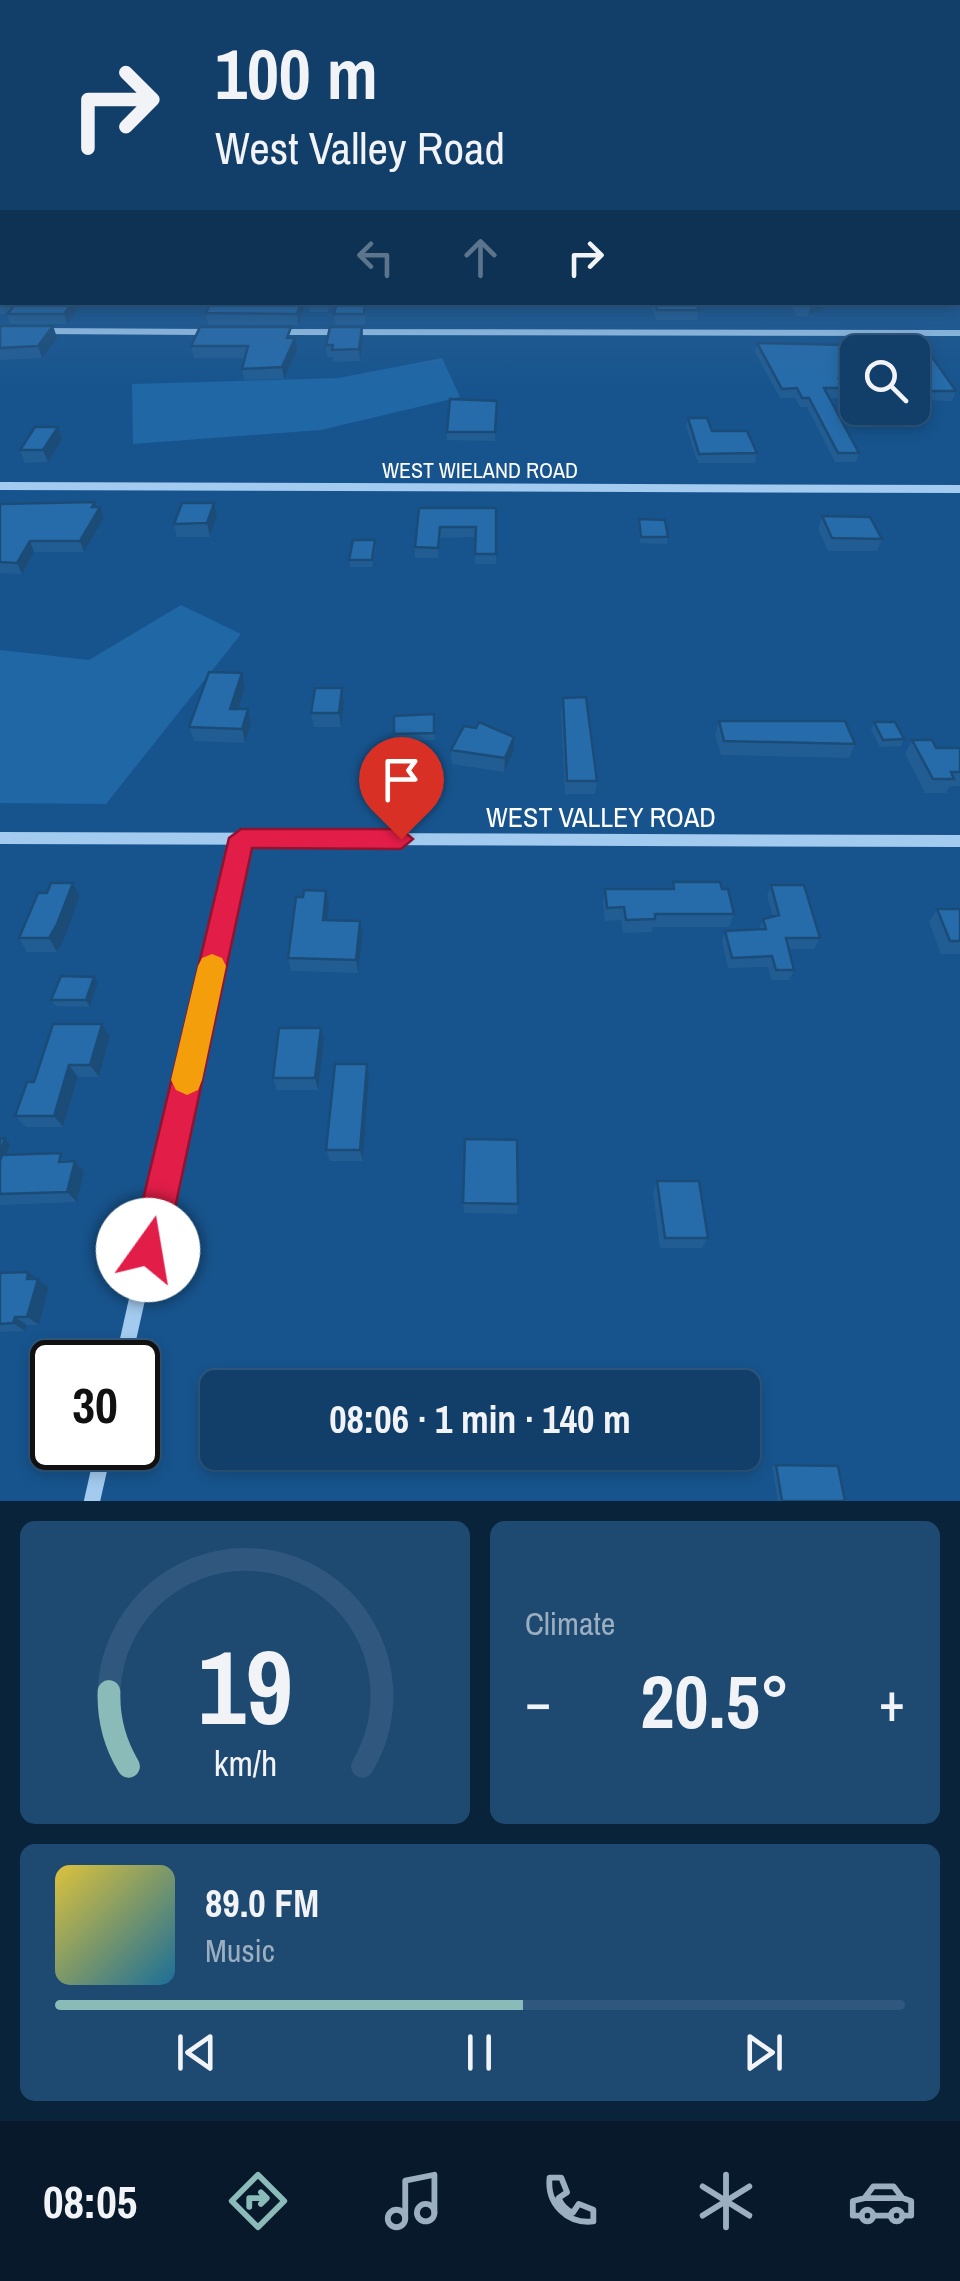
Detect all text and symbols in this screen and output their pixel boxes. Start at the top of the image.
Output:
text: 100 m [215,27,378,121]
icon: right [50,40,180,170]
text: West Valley Road [215,117,505,178]
icon: left [348,230,403,285]
icon: ahead [453,230,508,285]
icon: right [558,230,613,285]
map controls [840,335,930,425]
button: search [840,335,930,425]
street label: WEST WIELAND ROAD [382,455,578,485]
pin [359,737,444,840]
icon: arrive [374,752,429,807]
street label: WEST VALLEY ROAD [486,798,716,836]
position arrow [96,1198,200,1302]
speed limit sign: 30 [30,1340,160,1470]
text: 08:06 · 1 min · 140 m [329,1394,631,1445]
text: Climate [525,1602,615,1645]
text: 19 [198,1616,292,1756]
text: 20.5° [640,1650,790,1751]
text: − [525,1664,551,1738]
text: + [879,1664,905,1738]
text: km/h [213,1739,277,1787]
text: 89.0 FM [205,1878,319,1929]
text: Music [205,1929,275,1972]
icon: previous [169,2025,224,2080]
icon: pause [452,2025,507,2080]
icon: next [736,2025,791,2080]
icon: directions [223,2166,293,2236]
icon: music [379,2166,449,2236]
icon: phone [535,2166,605,2236]
icon: climate [691,2166,761,2236]
icon: car [847,2166,917,2236]
text: 08:05 [43,2171,137,2232]

